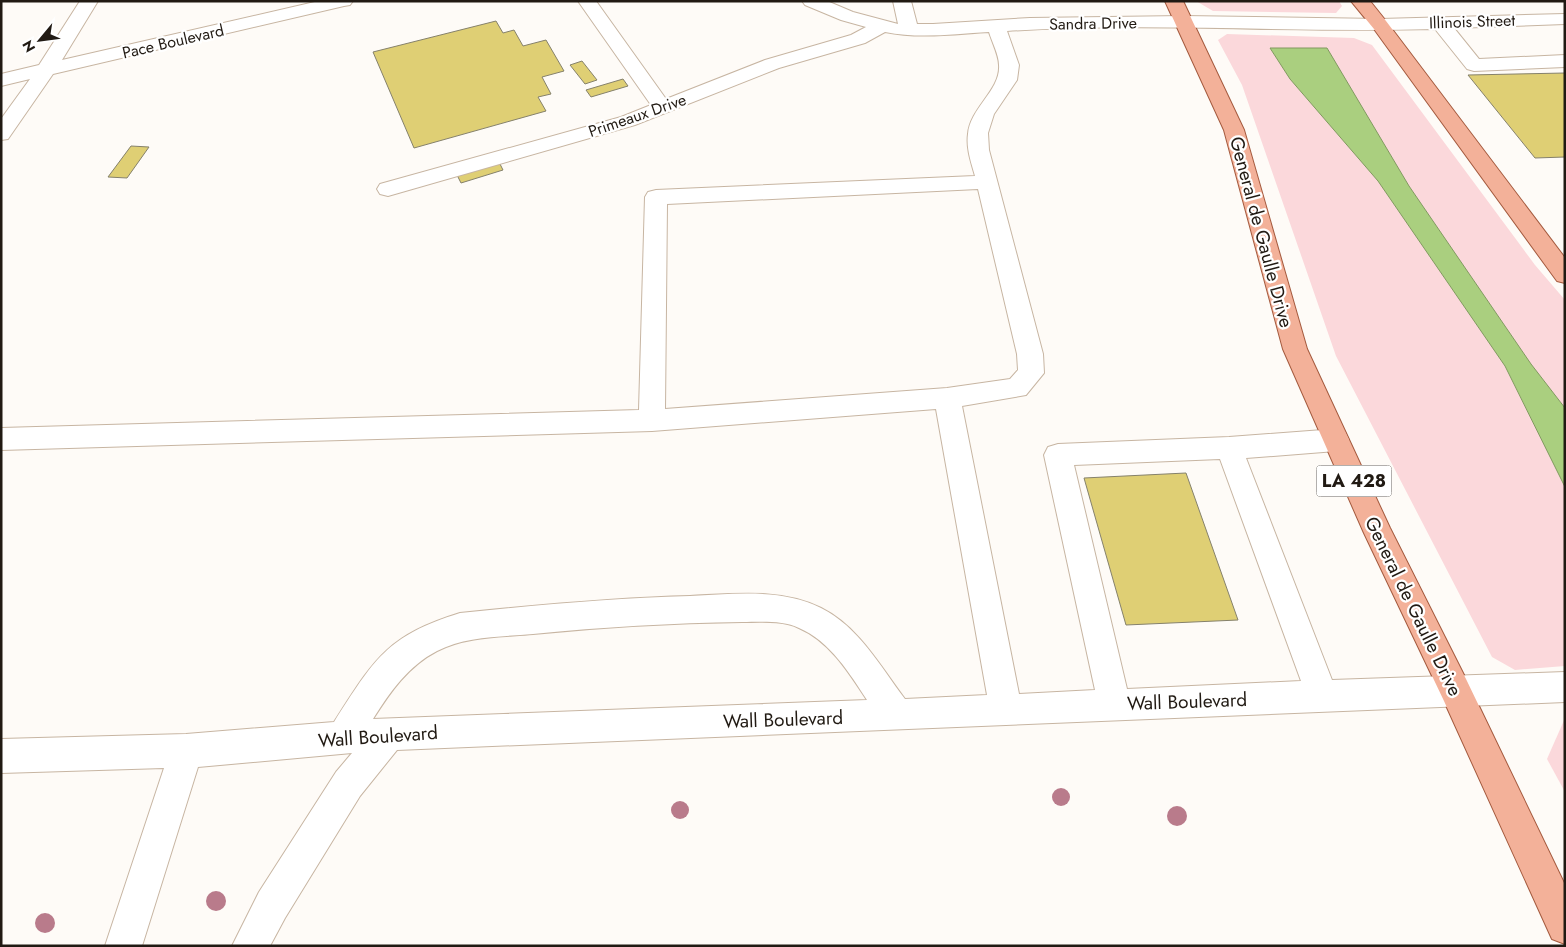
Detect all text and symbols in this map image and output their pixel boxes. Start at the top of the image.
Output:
street label: Illinois Street [1429,8,1516,34]
street label: Sandra Drive [1049,11,1137,36]
north arrow [15,15,65,65]
street label: Pace Boulevard [120,19,226,64]
text: N [17,37,40,56]
street label: Primeaux Drive [585,88,689,143]
street label: General de Gaulle Drive [1223,134,1300,331]
road number: LA 428 [1316,466,1392,496]
street label: General de Gaulle Drive [1358,512,1469,701]
street label: Wall Boulevard [1126,686,1248,717]
street label: Wall Boulevard [722,704,844,735]
street label: Wall Boulevard [317,719,439,754]

